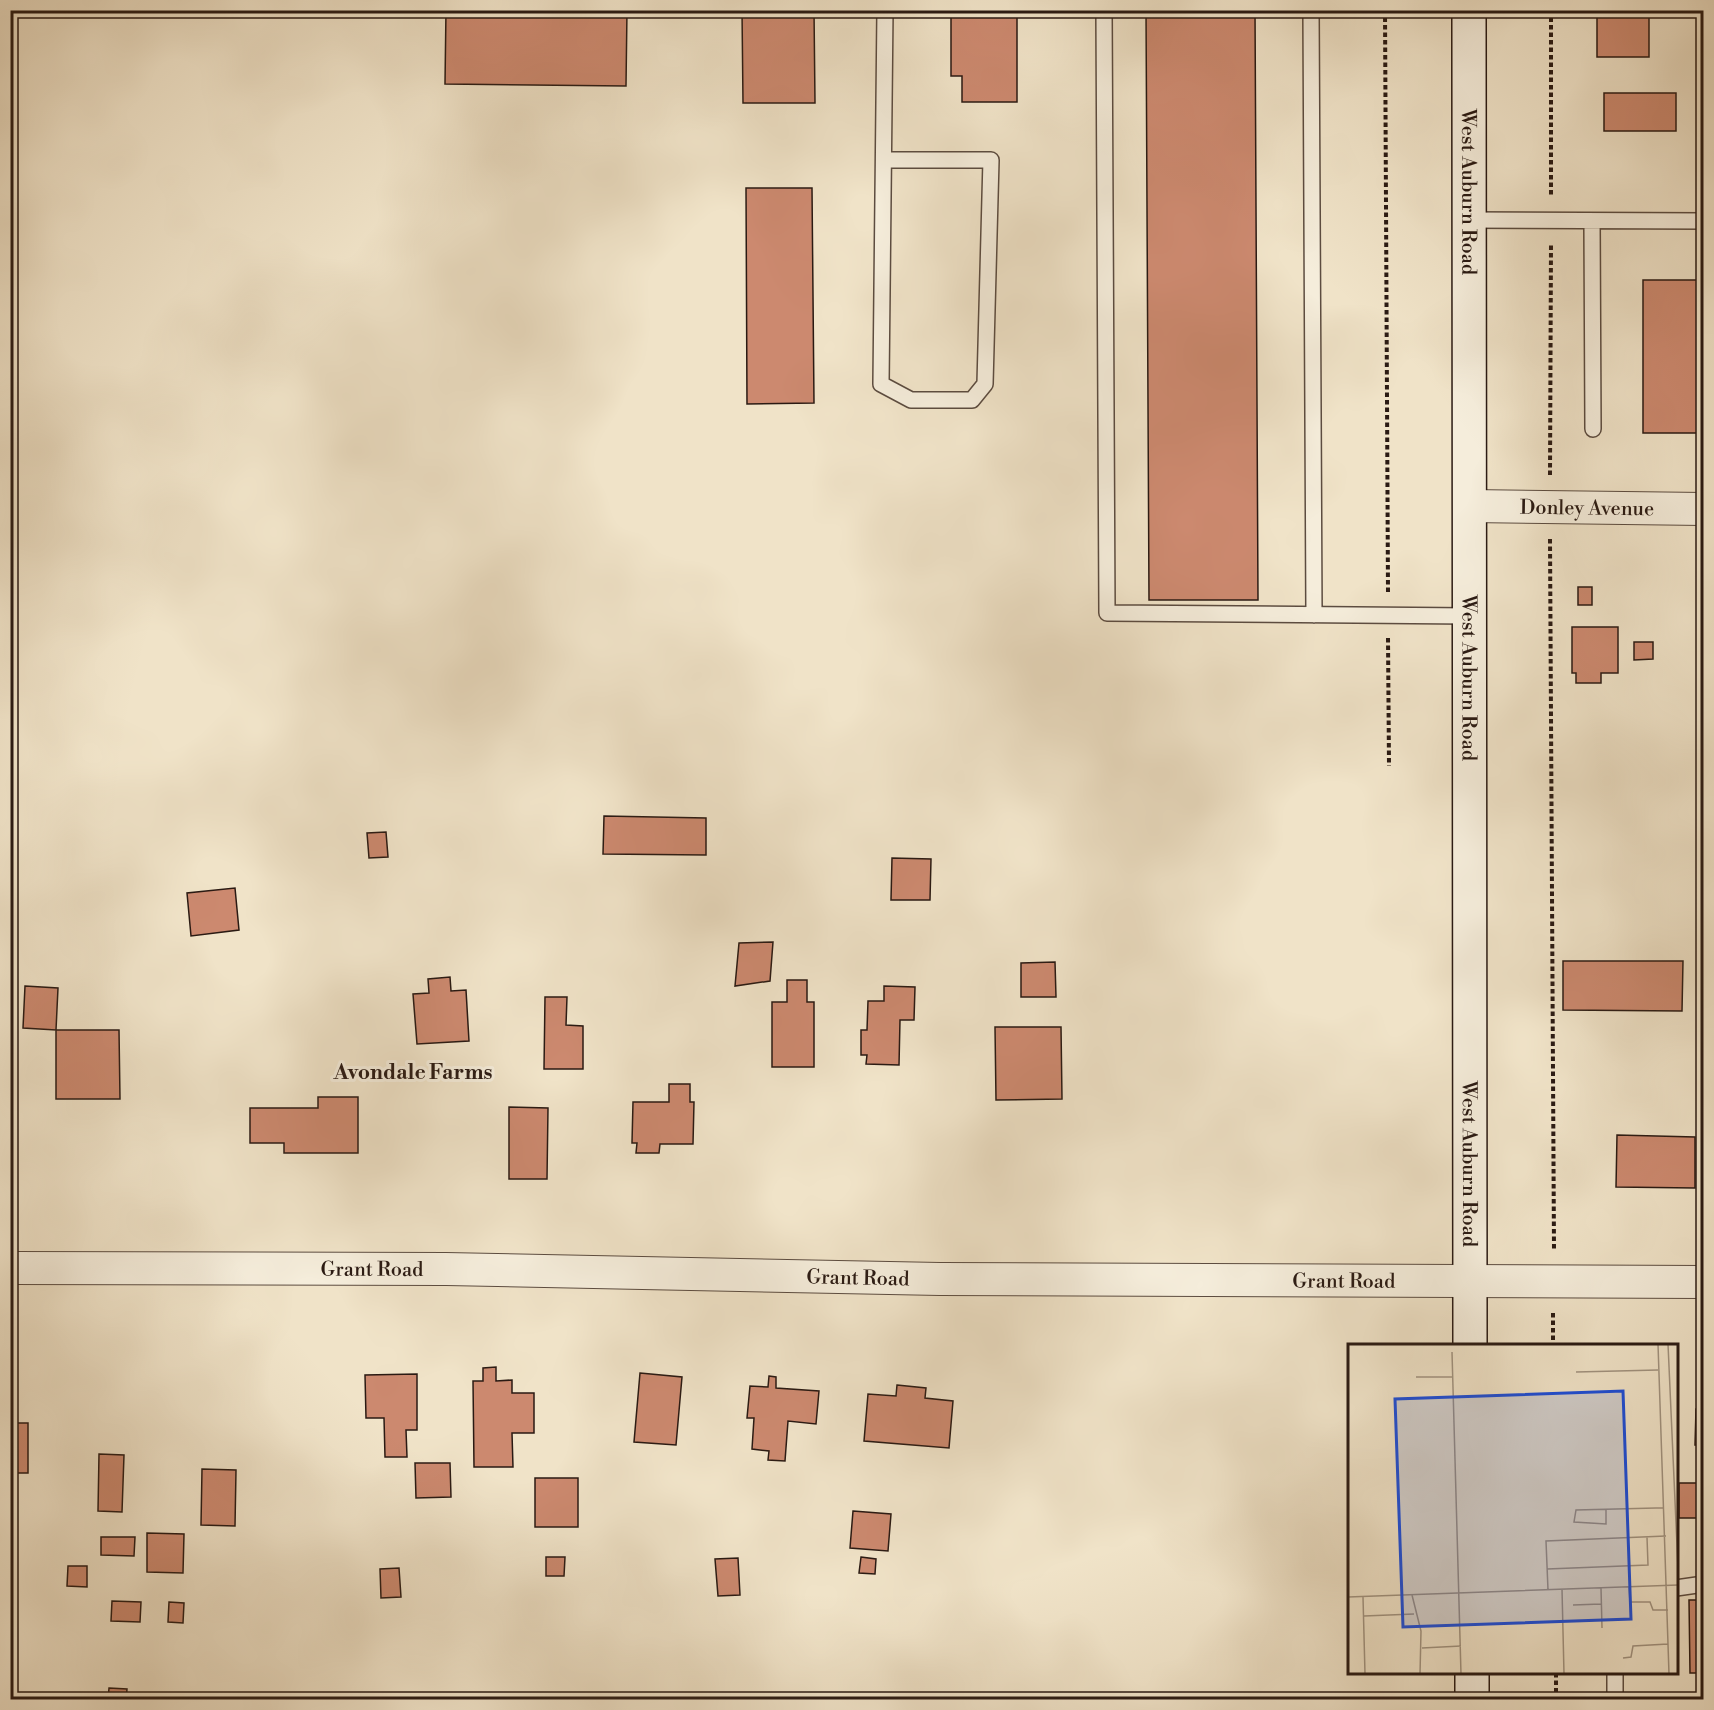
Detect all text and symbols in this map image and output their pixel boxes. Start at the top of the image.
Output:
street label: West Auburn Road [1455,108,1480,276]
street label: Donley Avenue [1520,496,1654,522]
street label: West Auburn Road [1455,594,1481,762]
district label: Avondale Farms [332,1060,493,1086]
street label: West Auburn Road [1456,1080,1481,1248]
street label: Grant Road [320,1258,424,1283]
street label: Grant Road [806,1265,910,1292]
street label: Grant Road [1292,1269,1396,1295]
inset map [1348,1344,1678,1674]

